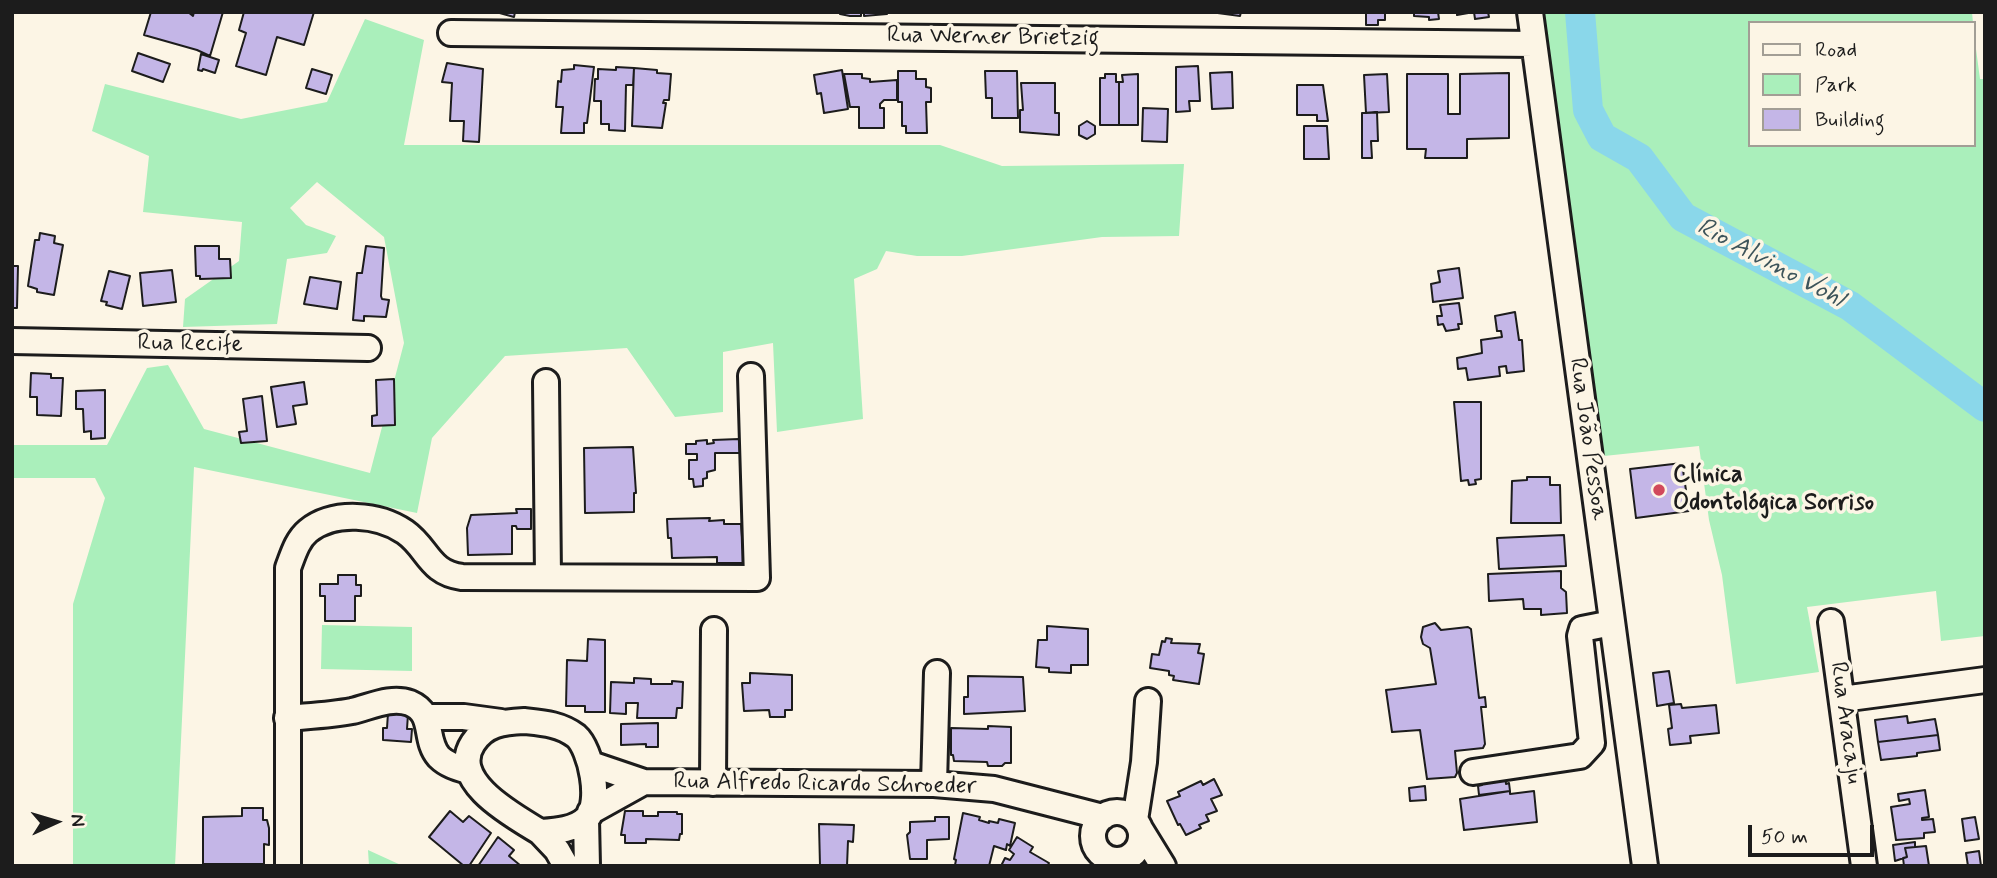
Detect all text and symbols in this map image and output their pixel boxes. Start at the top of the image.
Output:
legend [1748,21,1976,147]
street label: Rua Werner Brietzig [887,22,1099,54]
text: Road [1815,36,1857,64]
text: Park [1815,71,1857,99]
text: Building [1815,106,1885,134]
water label: Rio Alvino Vohl [1691,212,1849,316]
street label: Rua Recife [137,330,243,360]
street label: Rua João Pessoa [1561,356,1613,522]
place label: Clínica Odontológica Sorriso [1673,462,1874,518]
marker: Clínica Odontológica Sorriso [1651,482,1667,498]
street label: Rua Aracaju [1822,660,1868,786]
street label: Rua Alfredo Ricardo Schroeder [673,768,977,802]
north arrow [21,787,91,857]
scale bar [1752,812,1878,856]
text: N [65,813,90,828]
text: 50 m [1761,823,1808,851]

